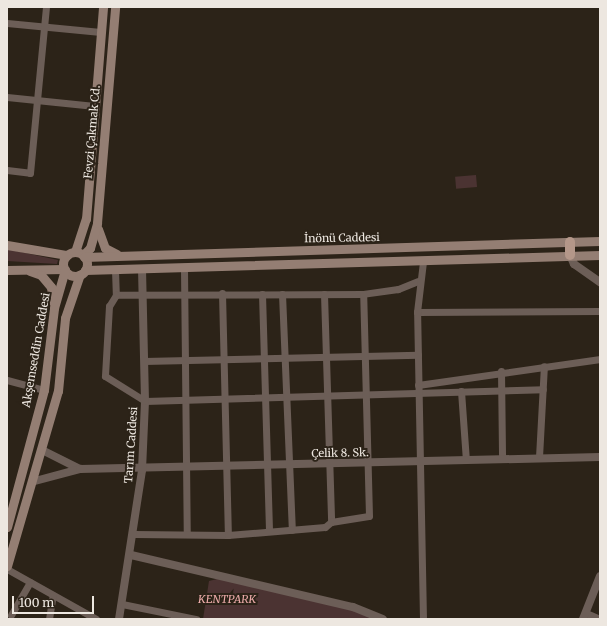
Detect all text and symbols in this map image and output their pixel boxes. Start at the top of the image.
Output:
street label: Fevzi Çakmak Cd. [81,85,103,179]
street label: İnönü Caddesi [304,231,380,245]
street label: Akşemseddin Caddesi [19,292,53,408]
street label: Tarım Caddesi [122,406,140,484]
street label: Çelik 8. Sk. [311,446,369,460]
scale bar [14,588,96,614]
park label: KENTPARK [198,592,256,606]
text: 100 m [19,595,54,610]

